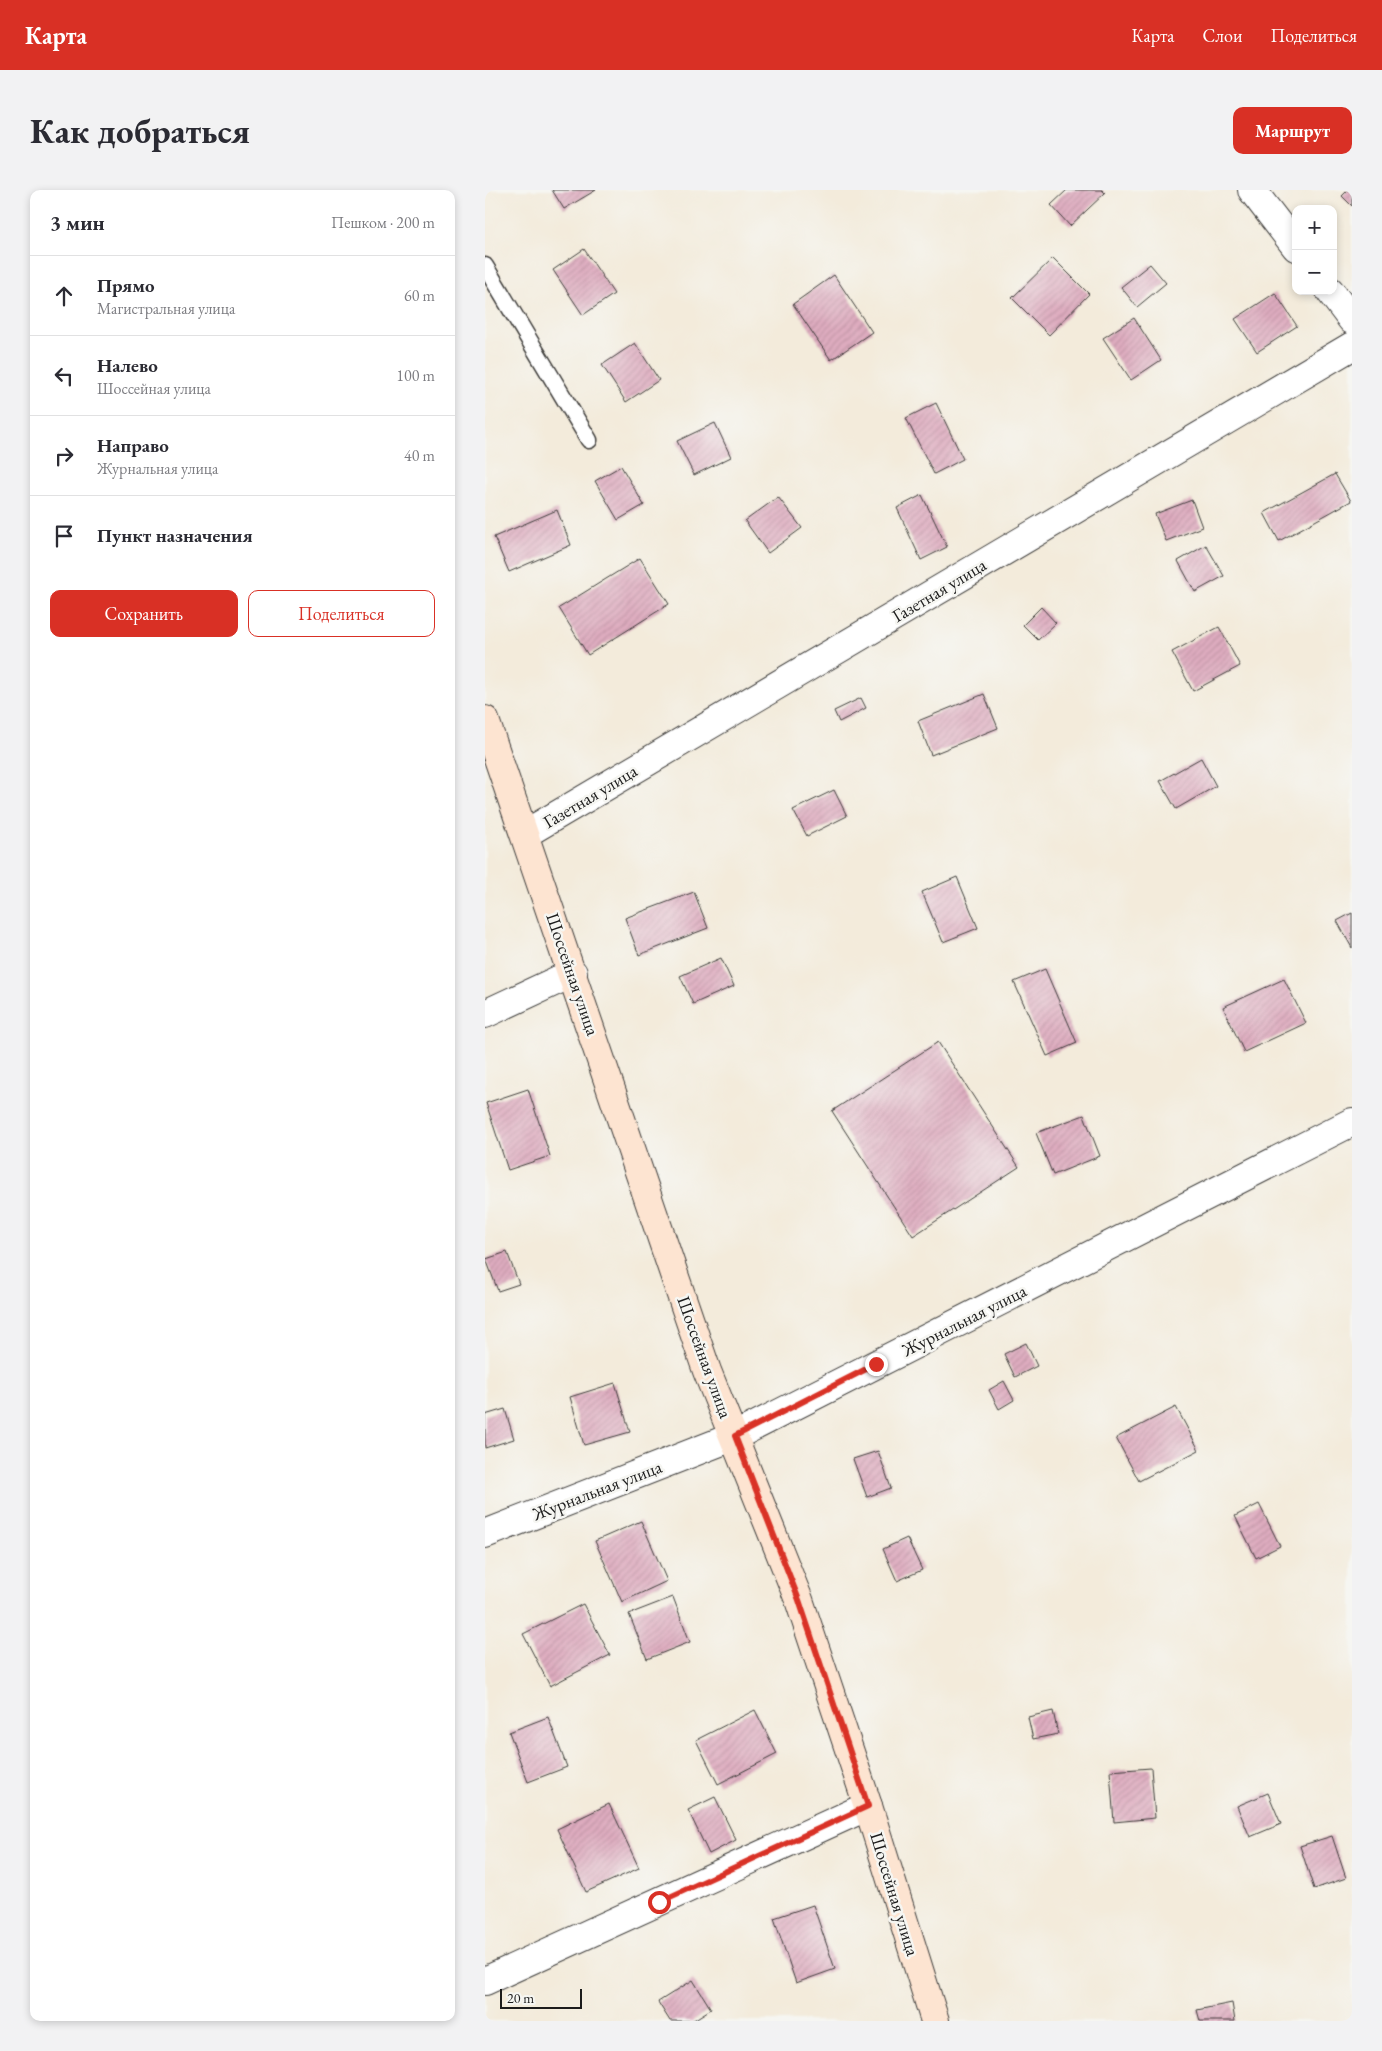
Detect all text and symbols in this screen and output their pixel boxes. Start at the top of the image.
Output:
text: Карта [25,20,87,51]
text: Карта [1132,24,1175,47]
text: Слои [1203,24,1242,47]
text: Поделиться [1270,24,1357,47]
button: Маршрут [1233,107,1352,154]
text: Как добраться [30,108,250,153]
map controls [1292,205,1337,295]
button: + [1292,205,1337,250]
text: 3 мин [50,209,105,236]
text: Пешком · 200 m [331,212,435,233]
button: − [1292,250,1337,295]
text: Прямо [97,273,155,298]
icon: ahead [50,282,78,310]
text: 60 m [404,285,435,306]
text: Магистральная улица [97,298,235,319]
text: Налево [97,353,158,378]
icon: left [50,362,78,390]
text: 100 m [396,365,435,386]
text: Шоссейная улица [97,378,211,399]
text: Направо [97,433,169,458]
icon: right [50,442,78,470]
text: 40 m [404,445,435,466]
text: Журнальная улица [97,458,218,479]
icon: arrive [50,522,78,550]
text: Пункт назначения [97,523,253,548]
street label: Газетная улица [888,552,991,627]
button: Сохранить [50,590,238,637]
button: Поделиться [248,590,435,637]
street label: Газетная улица [539,758,642,833]
street label: Шоссейная улица [541,910,605,1039]
street label: Журнальная улица [897,1278,1031,1362]
street label: Шоссейная улица [672,1293,738,1422]
route end [865,1353,888,1376]
street label: Журнальная улица [528,1454,666,1526]
street label: Шоссейная улица [865,1829,925,1959]
route start [648,1891,671,1914]
scale bar [500,1986,583,2009]
text: 20 m [507,1989,534,2007]

